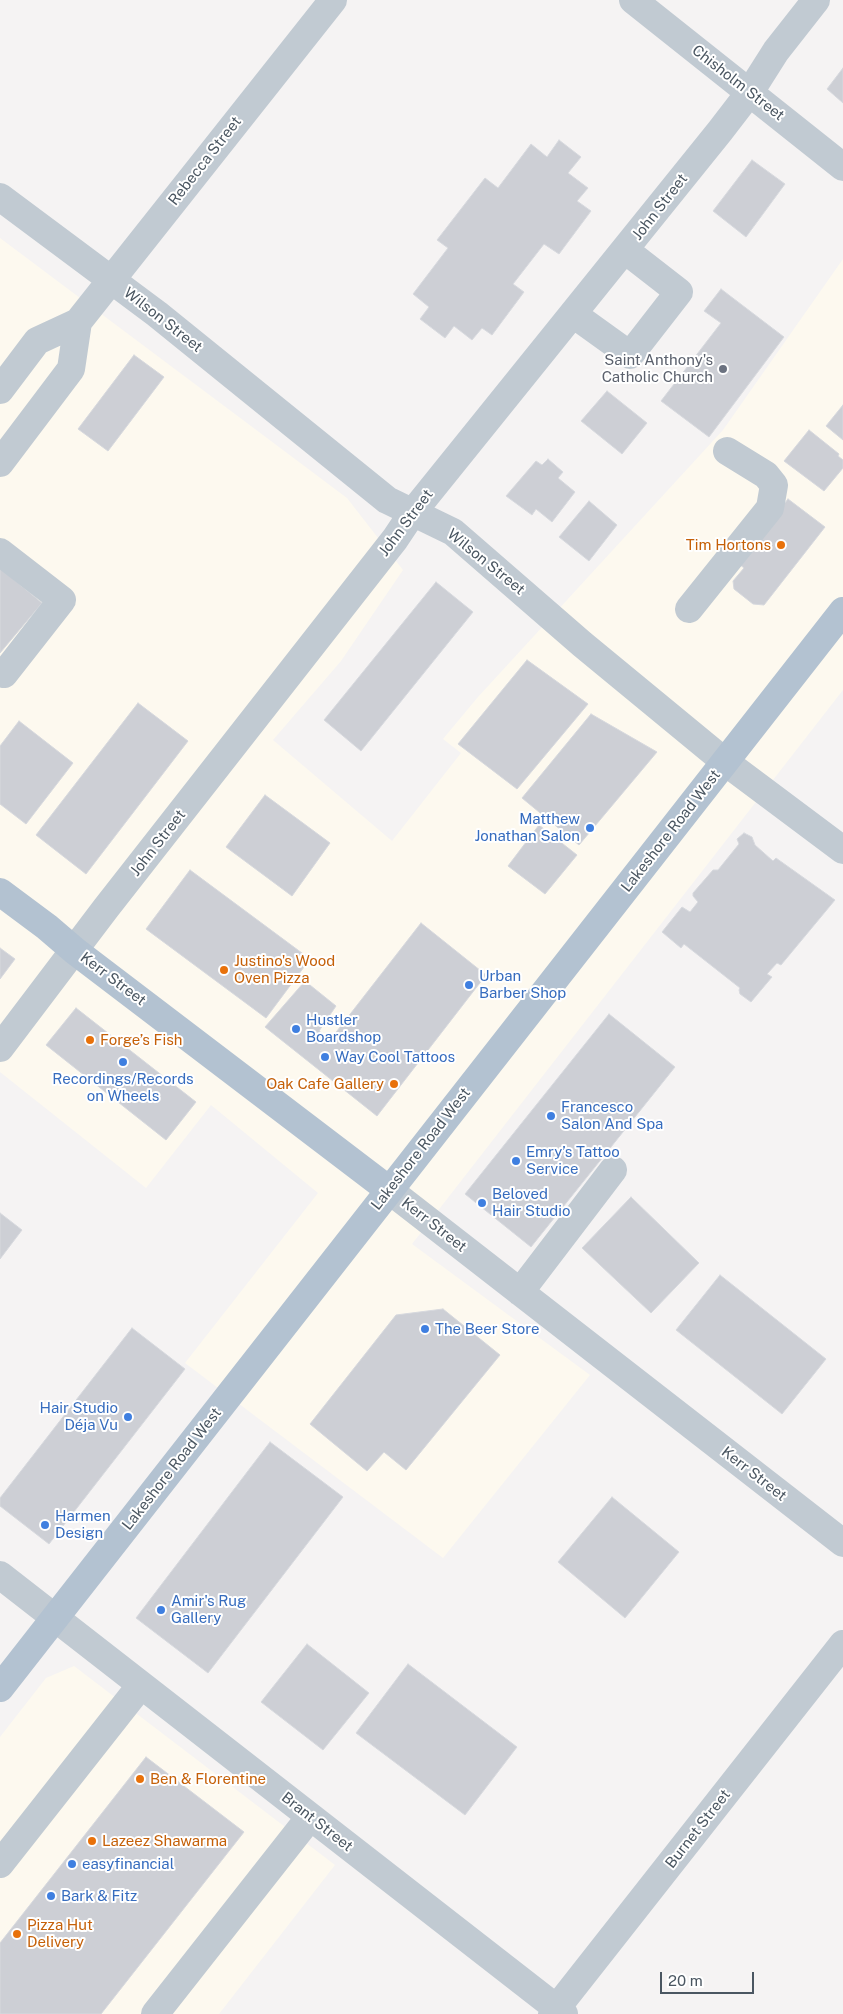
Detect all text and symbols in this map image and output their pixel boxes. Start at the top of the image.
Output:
street label: Chisholm Street [688,41,788,125]
street label: Rebecca Street [165,113,245,209]
street label: John Street [629,170,691,244]
street label: Wilson Street [120,284,206,356]
place label: Saint Anthony's Catholic Church [602,351,713,386]
marker: Saint Anthony's Catholic Church [717,363,729,375]
street label: John Street [375,486,437,560]
street label: Wilson Street [444,525,528,599]
place label: Tim Hortons [686,536,771,554]
marker: Tim Hortons [775,539,787,551]
street label: Lakeshore Road West [618,766,724,896]
street label: John Street [127,806,189,880]
place label: Matthew Jonathan Salon [474,810,580,845]
marker: Matthew Jonathan Salon [584,822,596,834]
street label: Kerr Street [77,948,149,1010]
place label: Justino's Wood Oven Pizza [234,952,335,987]
marker: Justino's Wood Oven Pizza [218,964,230,976]
place label: Urban Barber Shop [479,967,566,1002]
marker: Urban Barber Shop [463,979,475,991]
place label: Hustler Boardshop [306,1011,381,1046]
marker: Hustler Boardshop [290,1023,302,1035]
place label: Forge’s Fish [100,1031,182,1049]
marker: Forge’s Fish [84,1034,96,1046]
place label: Way Cool Tattoos [335,1048,455,1066]
marker: Way Cool Tattoos [319,1051,331,1063]
marker: Recordings/Records on Wheels [117,1056,129,1068]
place label: Recordings/Records on Wheels [52,1070,194,1105]
place label: Oak Cafe Gallery [266,1075,384,1093]
marker: Oak Cafe Gallery [388,1078,400,1090]
street label: Lakeshore Road West [368,1084,474,1214]
place label: Francesco Salon And Spa [561,1098,663,1133]
marker: Francesco Salon And Spa [545,1110,557,1122]
place label: Emry’s Tattoo Service [526,1143,620,1178]
marker: Emry’s Tattoo Service [510,1155,522,1167]
place label: Beloved Hair Studio [492,1185,571,1220]
street label: Kerr Street [398,1194,470,1256]
marker: Beloved Hair Studio [476,1197,488,1209]
place label: The Beer Store [435,1320,539,1338]
marker: The Beer Store [419,1323,431,1335]
place label: Hair Studio Déja Vu [39,1399,118,1434]
street label: Lakeshore Road West [119,1404,225,1534]
marker: Hair Studio Déja Vu [122,1411,134,1423]
street label: Kerr Street [718,1443,790,1505]
place label: Harmen Design [55,1507,111,1542]
marker: Harmen Design [39,1519,51,1531]
place label: Amir's Rug Gallery [171,1592,246,1627]
marker: Amir's Rug Gallery [155,1604,167,1616]
place label: Ben & Florentine [150,1770,266,1788]
marker: Ben & Florentine [134,1773,146,1785]
street label: Burnet Street [662,1786,734,1872]
street label: Brant Street [278,1789,356,1855]
place label: Lazeez Shawarma [102,1832,227,1850]
marker: Lazeez Shawarma [86,1835,98,1847]
place label: easyfinancial [82,1855,174,1873]
marker: easyfinancial [66,1858,78,1870]
place label: Bark & Fitz [61,1887,137,1905]
marker: Bark & Fitz [45,1890,57,1902]
place label: Pizza Hut Delivery [27,1916,93,1951]
marker: Pizza Hut Delivery [11,1928,23,1940]
scale bar [663,1962,757,1994]
text: 20 m [668,1972,703,1989]

